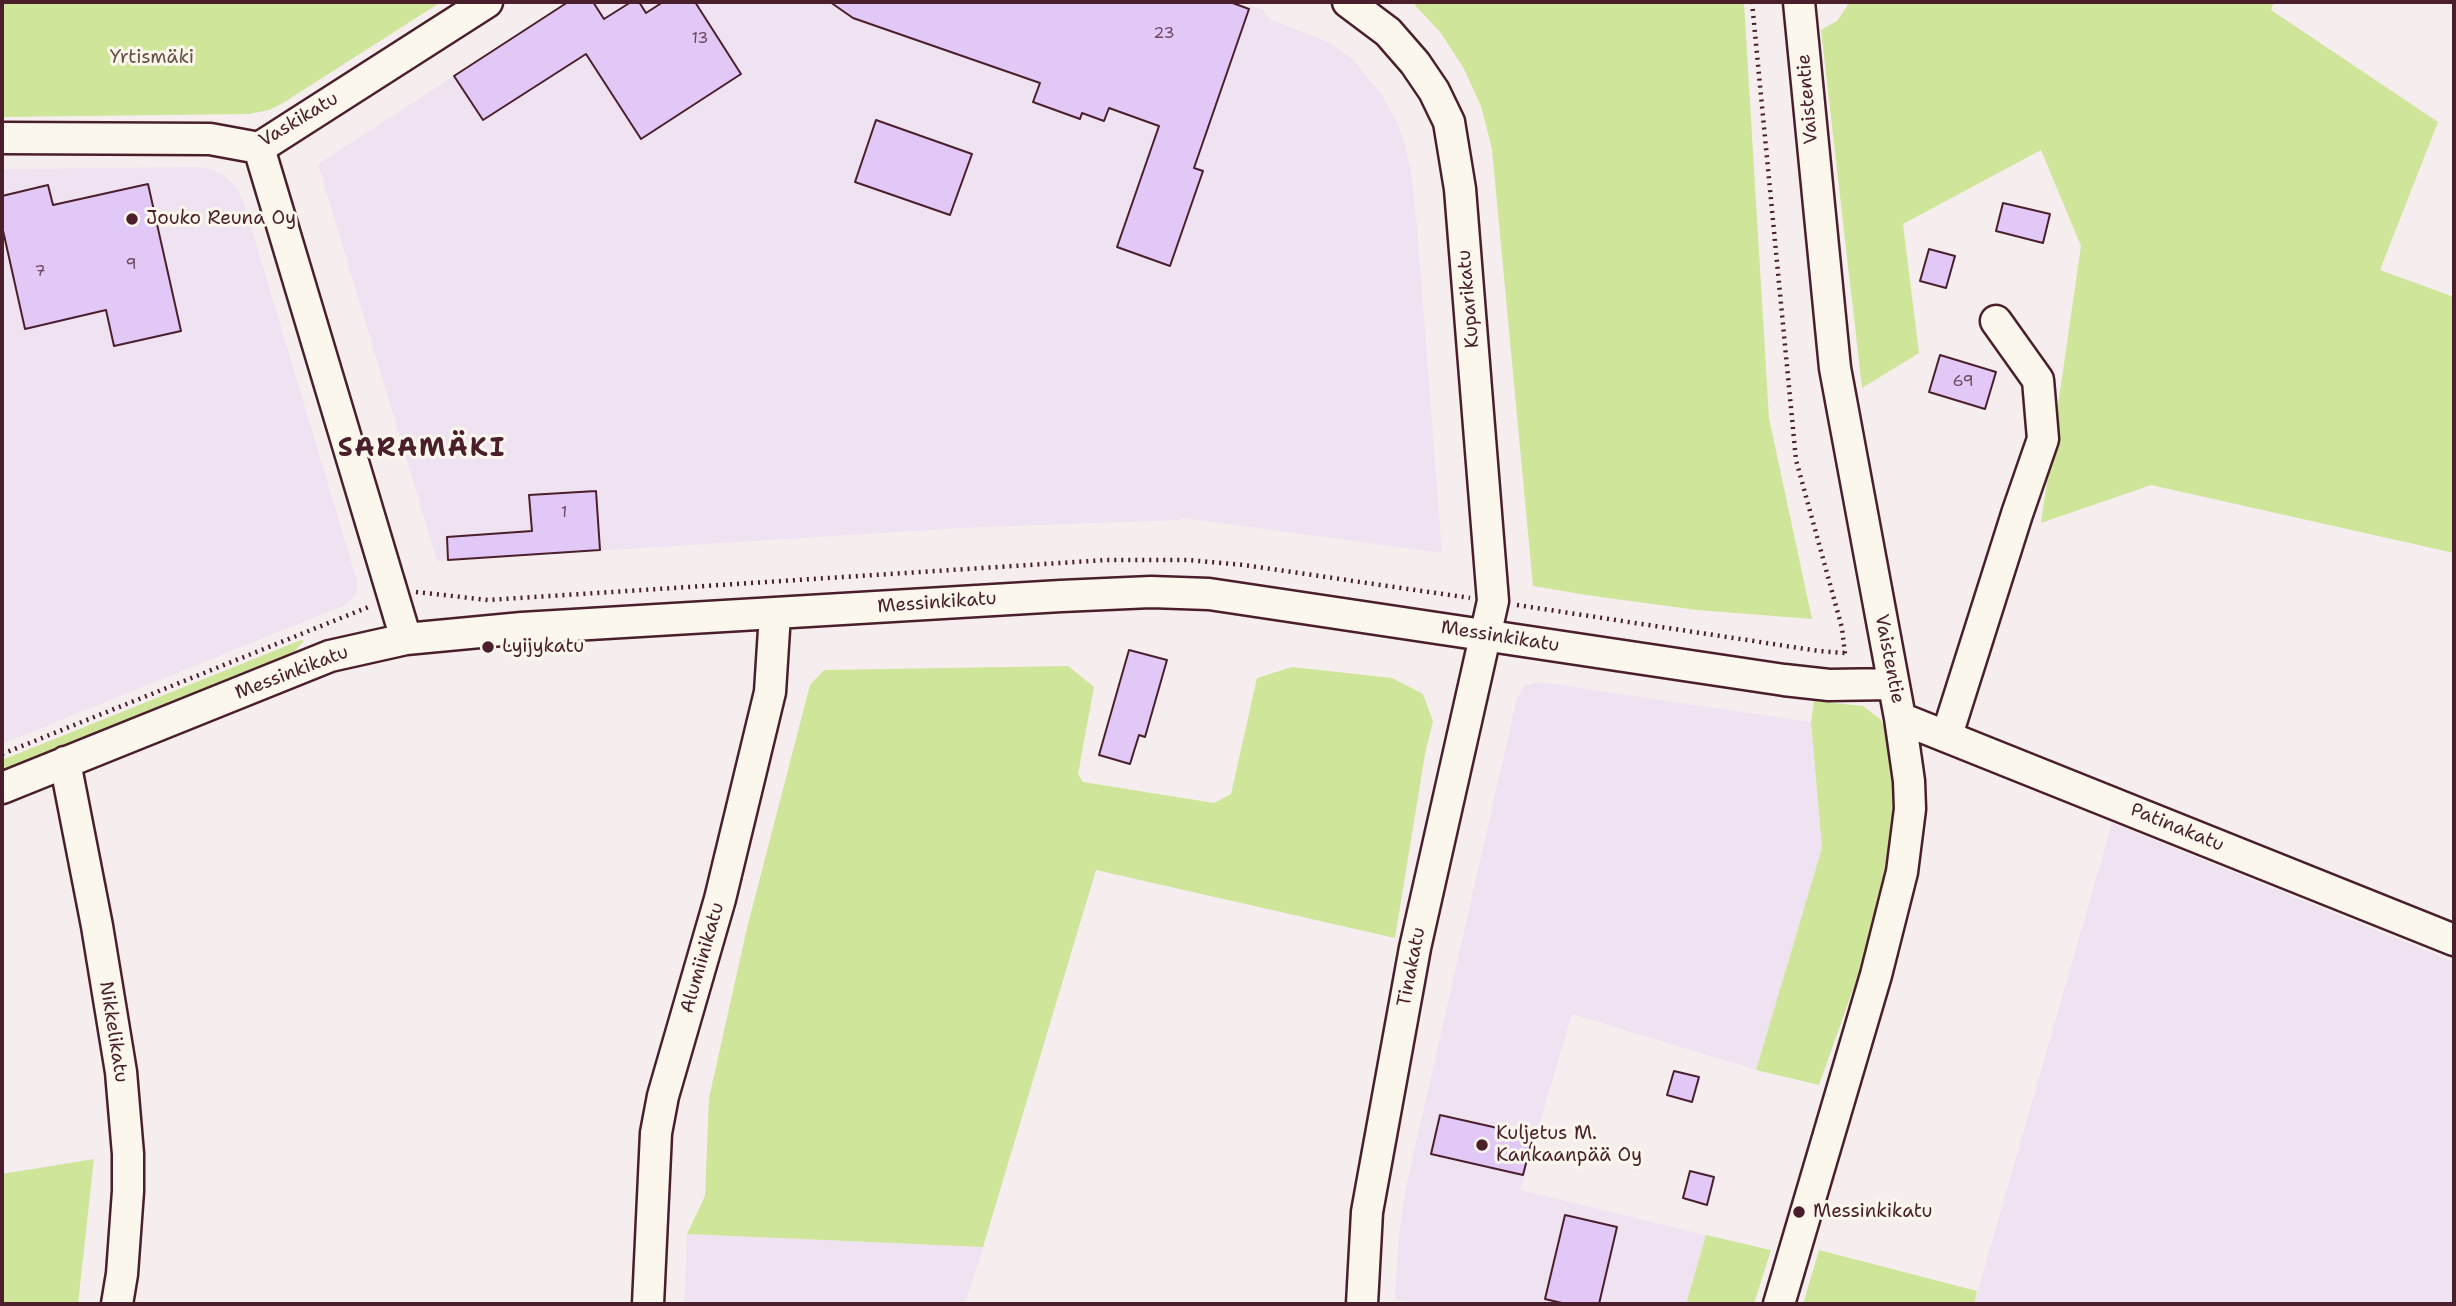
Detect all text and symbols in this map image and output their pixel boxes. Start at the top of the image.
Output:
house number: 23 [1153,24,1175,44]
house number: 13 [691,29,709,49]
park label: Yrtismäki [110,47,194,69]
street label: Vaistentie [1793,53,1823,145]
street label: Vaskikatu [255,87,343,153]
place label: Jouko Reuna Oy [146,208,296,230]
marker: Jouko Reuna Oy [124,211,140,227]
street label: Kuparikatu [1453,249,1485,349]
house number: 9 [125,255,137,275]
house number: 7 [34,262,46,282]
house number: 69 [1952,372,1974,392]
district label: SARAMÄKI [339,433,505,465]
house number: 1 [561,503,567,523]
street label: Messinkikatu [877,587,997,619]
street label: Vaistentie [1869,612,1909,706]
street label: Messinkikatu [1439,616,1561,658]
place label: Lyijykatu [502,636,584,658]
marker: Lyijykatu [480,639,496,655]
street label: Messinkikatu [232,641,352,705]
street label: Patinakatu [2127,799,2227,857]
street label: Alumiinikatu [676,900,730,1016]
street label: Tinakatu [1393,925,1431,1009]
street label: Nikkelikatu [94,980,132,1084]
place label: Kuljetus M. Kankaanpää Oy [1496,1123,1642,1167]
marker: Kuljetus M. Kankaanpää Oy [1474,1137,1490,1153]
place label: Messinkikatu [1813,1201,1933,1223]
marker: Messinkikatu [1791,1204,1807,1220]

